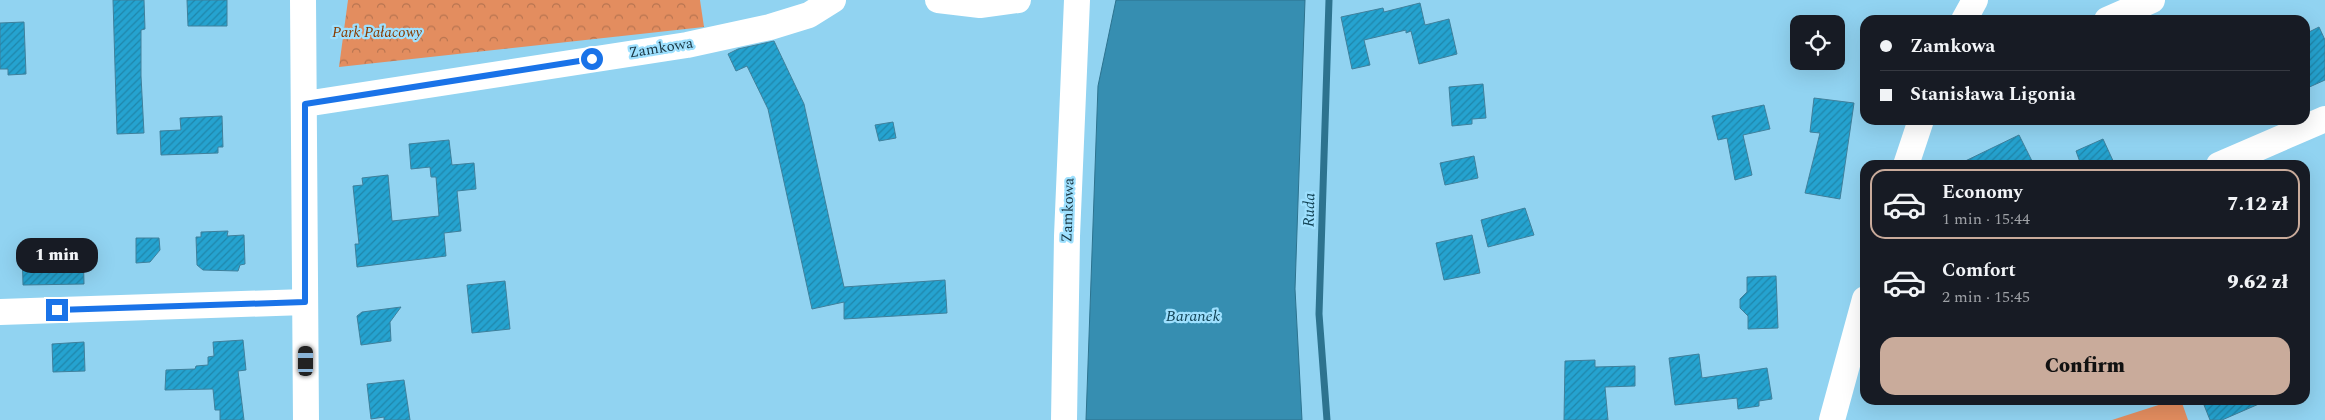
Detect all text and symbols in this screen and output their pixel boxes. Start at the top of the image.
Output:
map controls [1790,15,1845,70]
button: locate [1790,15,1845,70]
park label: Park Pałacowy [332,21,422,44]
street label: Zamkowa [627,31,695,64]
text: Zamkowa [1910,32,1995,61]
route start [581,48,603,70]
text: Stanisława Ligonia [1910,80,2076,109]
street label: Zamkowa [1055,177,1081,243]
text: Economy [1942,178,2023,207]
icon: car [1882,182,1927,227]
text: 7.12 zł [2227,190,2288,219]
water label: Ruda [1296,192,1322,228]
text: 1 min · 15:44 [1942,207,2030,231]
callout: 1 min [16,238,98,272]
text: 1 min [35,243,79,267]
text: Comfort [1942,256,2016,285]
icon: car [1882,260,1927,305]
text: 9.62 zł [2227,268,2288,297]
text: 2 min · 15:45 [1942,285,2030,309]
route end [46,299,68,321]
water label: Baranek [1166,304,1221,328]
button: Confirm [1880,337,2290,395]
car [298,346,313,376]

